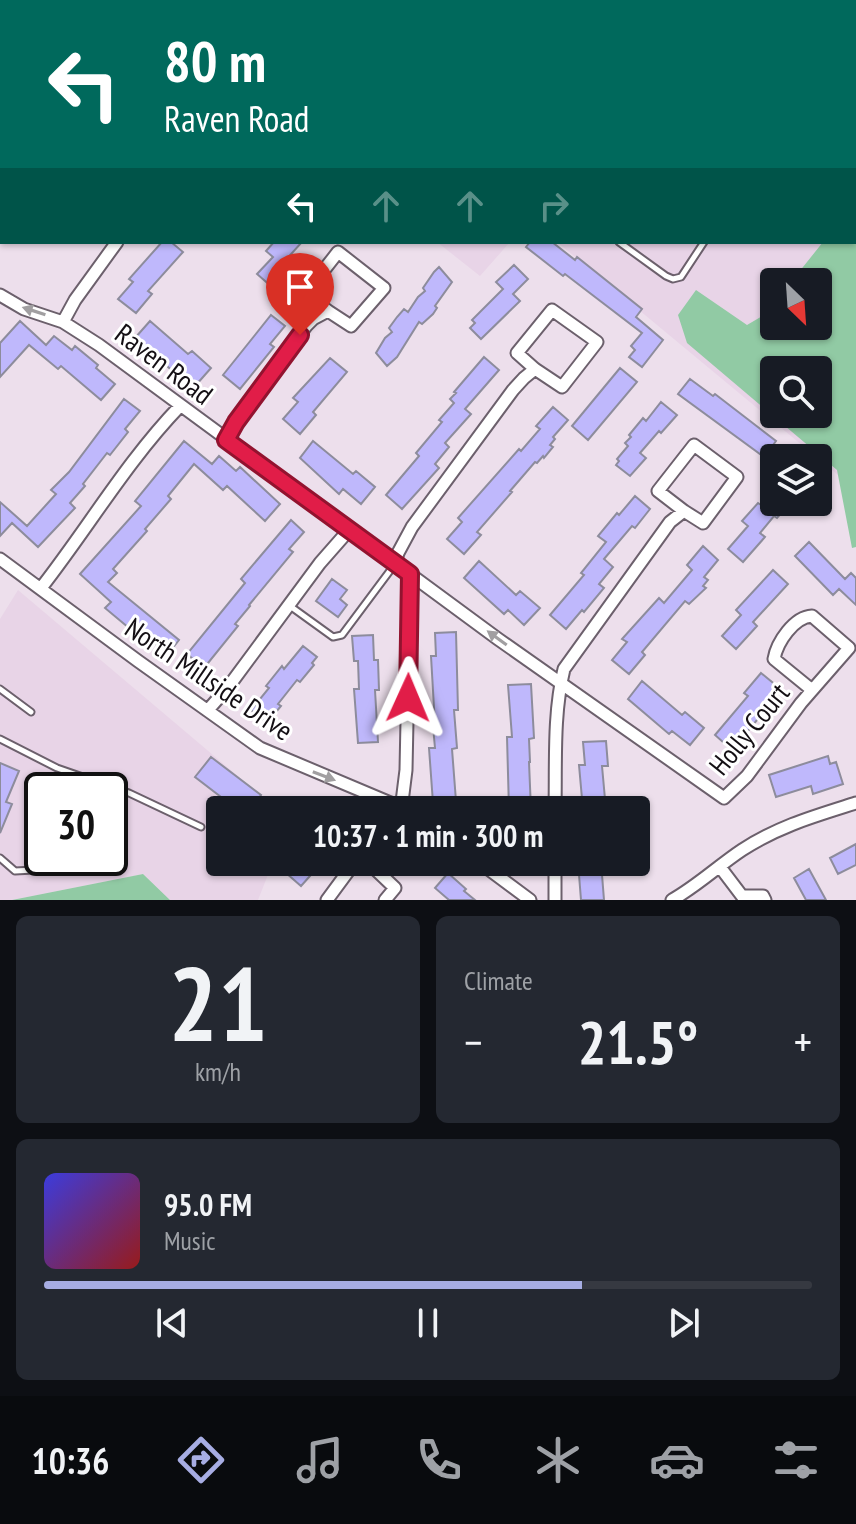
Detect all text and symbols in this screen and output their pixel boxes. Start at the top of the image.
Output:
text: 80 m [164,25,266,97]
icon: left [32,32,136,136]
text: Raven Road [164,95,309,142]
icon: left [280,184,324,228]
icon: ahead [364,184,408,228]
icon: ahead [448,184,492,228]
icon: right [532,184,576,228]
pin [266,253,334,335]
icon: arrive [278,265,322,309]
north arrow [760,268,832,340]
map controls [760,268,832,516]
one-way arrow [22,305,46,317]
street label: Raven Road [108,315,221,412]
button: search [760,356,832,428]
button: layers [760,444,832,516]
street label: North Millside Drive [118,609,300,748]
one-way arrow [486,631,507,646]
position arrow [366,656,450,740]
street label: Holly Court [700,675,797,782]
one-way arrow [312,770,336,783]
speed limit sign: 30 [24,772,128,876]
text: 10:37 · 1 min · 300 m [313,816,543,855]
text: 21 [168,935,268,1070]
text: Climate [464,964,533,997]
text: 21.5° [578,1003,698,1081]
text: − [464,1013,482,1070]
text: + [794,1013,812,1070]
text: km/h [195,1055,241,1088]
text: 95.0 FM [164,1185,252,1224]
text: Music [164,1224,216,1257]
icon: previous [150,1301,194,1345]
icon: pause [406,1301,450,1345]
icon: next [662,1301,706,1345]
icon: directions [173,1432,229,1488]
icon: music [292,1432,348,1488]
icon: phone [411,1432,467,1488]
icon: climate [530,1432,586,1488]
icon: car [649,1432,705,1488]
icon: filters [768,1432,824,1488]
text: 10:36 [32,1437,109,1484]

